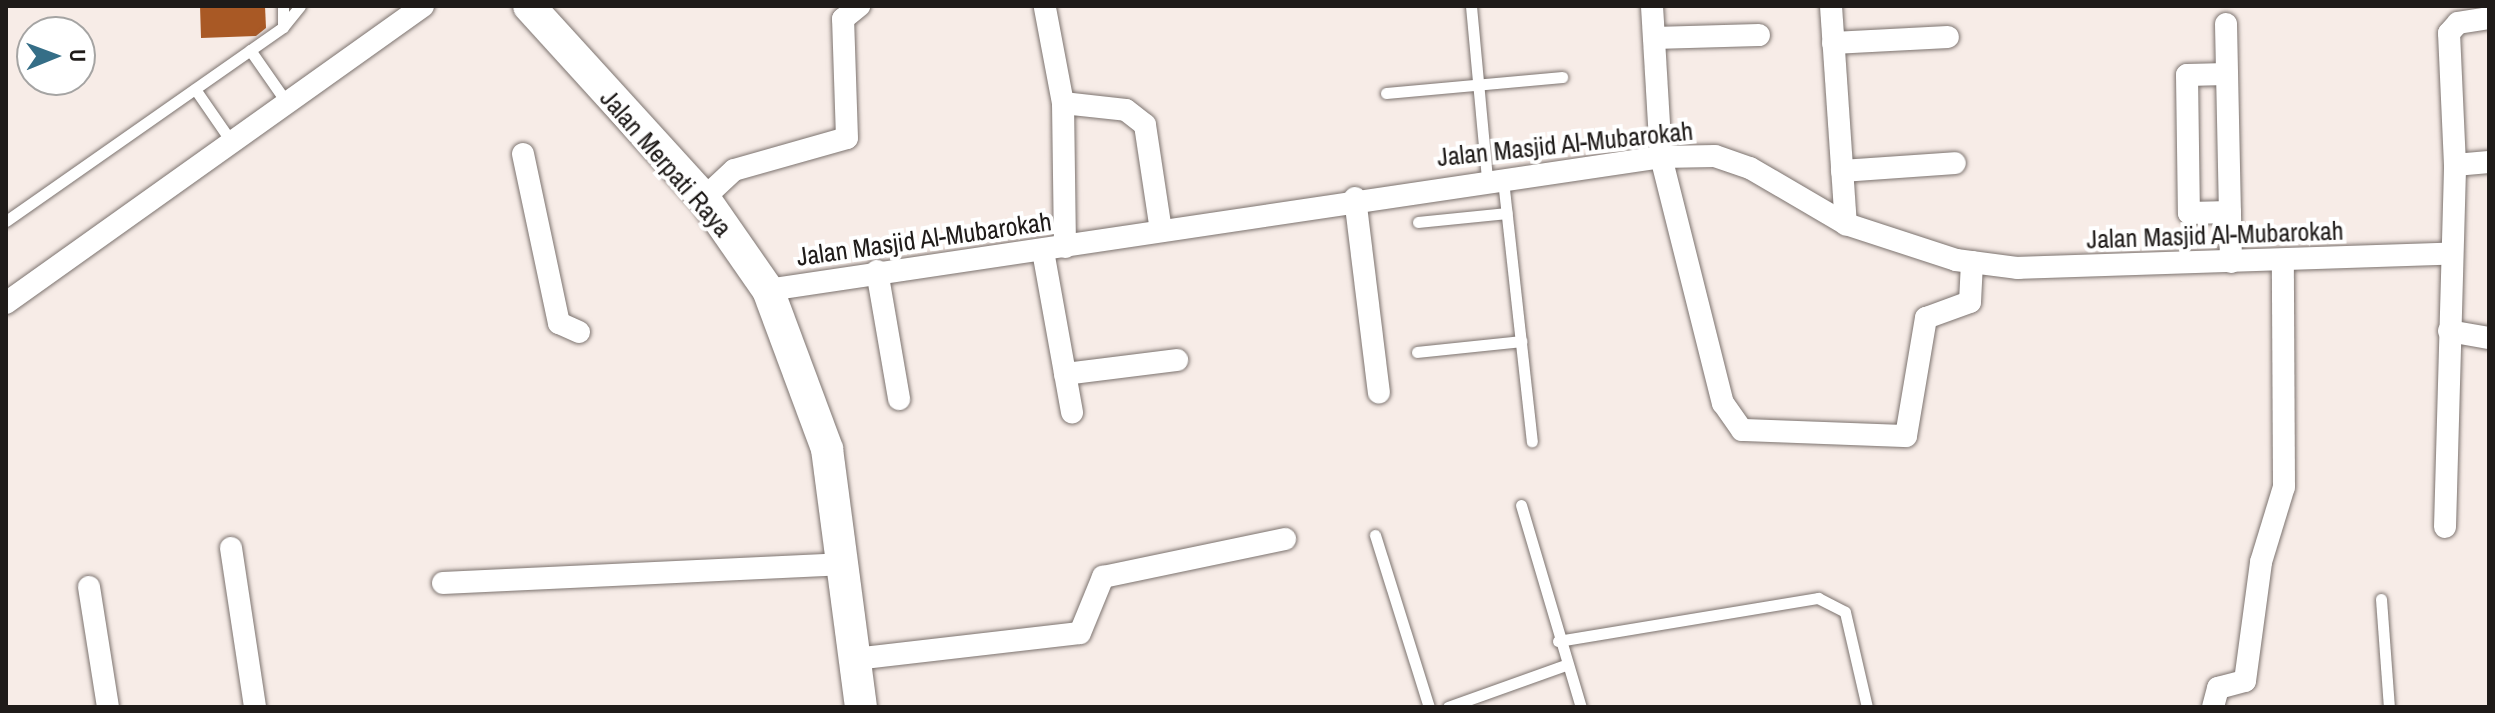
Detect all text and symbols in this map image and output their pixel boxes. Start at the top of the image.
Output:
north arrow [16,16,96,96]
text: U [63,49,93,62]
street label: Jalan Merpati Raya [594,83,738,243]
street label: Jalan Masjid Al-Mubarokah [1435,115,1695,173]
street label: Jalan Masjid Al-Mubarokah [794,206,1054,272]
street label: Jalan Masjid Al-Mubarokah [2085,215,2345,255]

